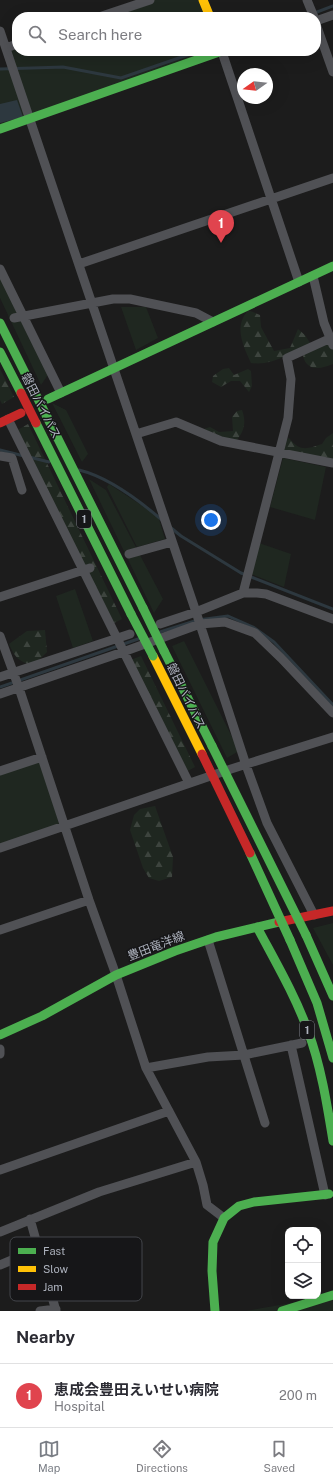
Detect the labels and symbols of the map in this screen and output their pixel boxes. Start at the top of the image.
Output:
north arrow [237,68,273,104]
pin: 1 [208,210,234,243]
street label: 磐田バイパス [18,371,64,441]
road number: 1 [77,510,91,528]
your location [201,510,221,530]
street label: 磐田バイパス [164,661,208,731]
street label: 豊田竜洋線 [125,929,187,963]
road number: 1 [300,1021,314,1039]
legend [10,1237,142,1301]
text: Fast [43,1245,65,1257]
text: Slow [43,1263,69,1275]
text: Jam [43,1281,63,1293]

